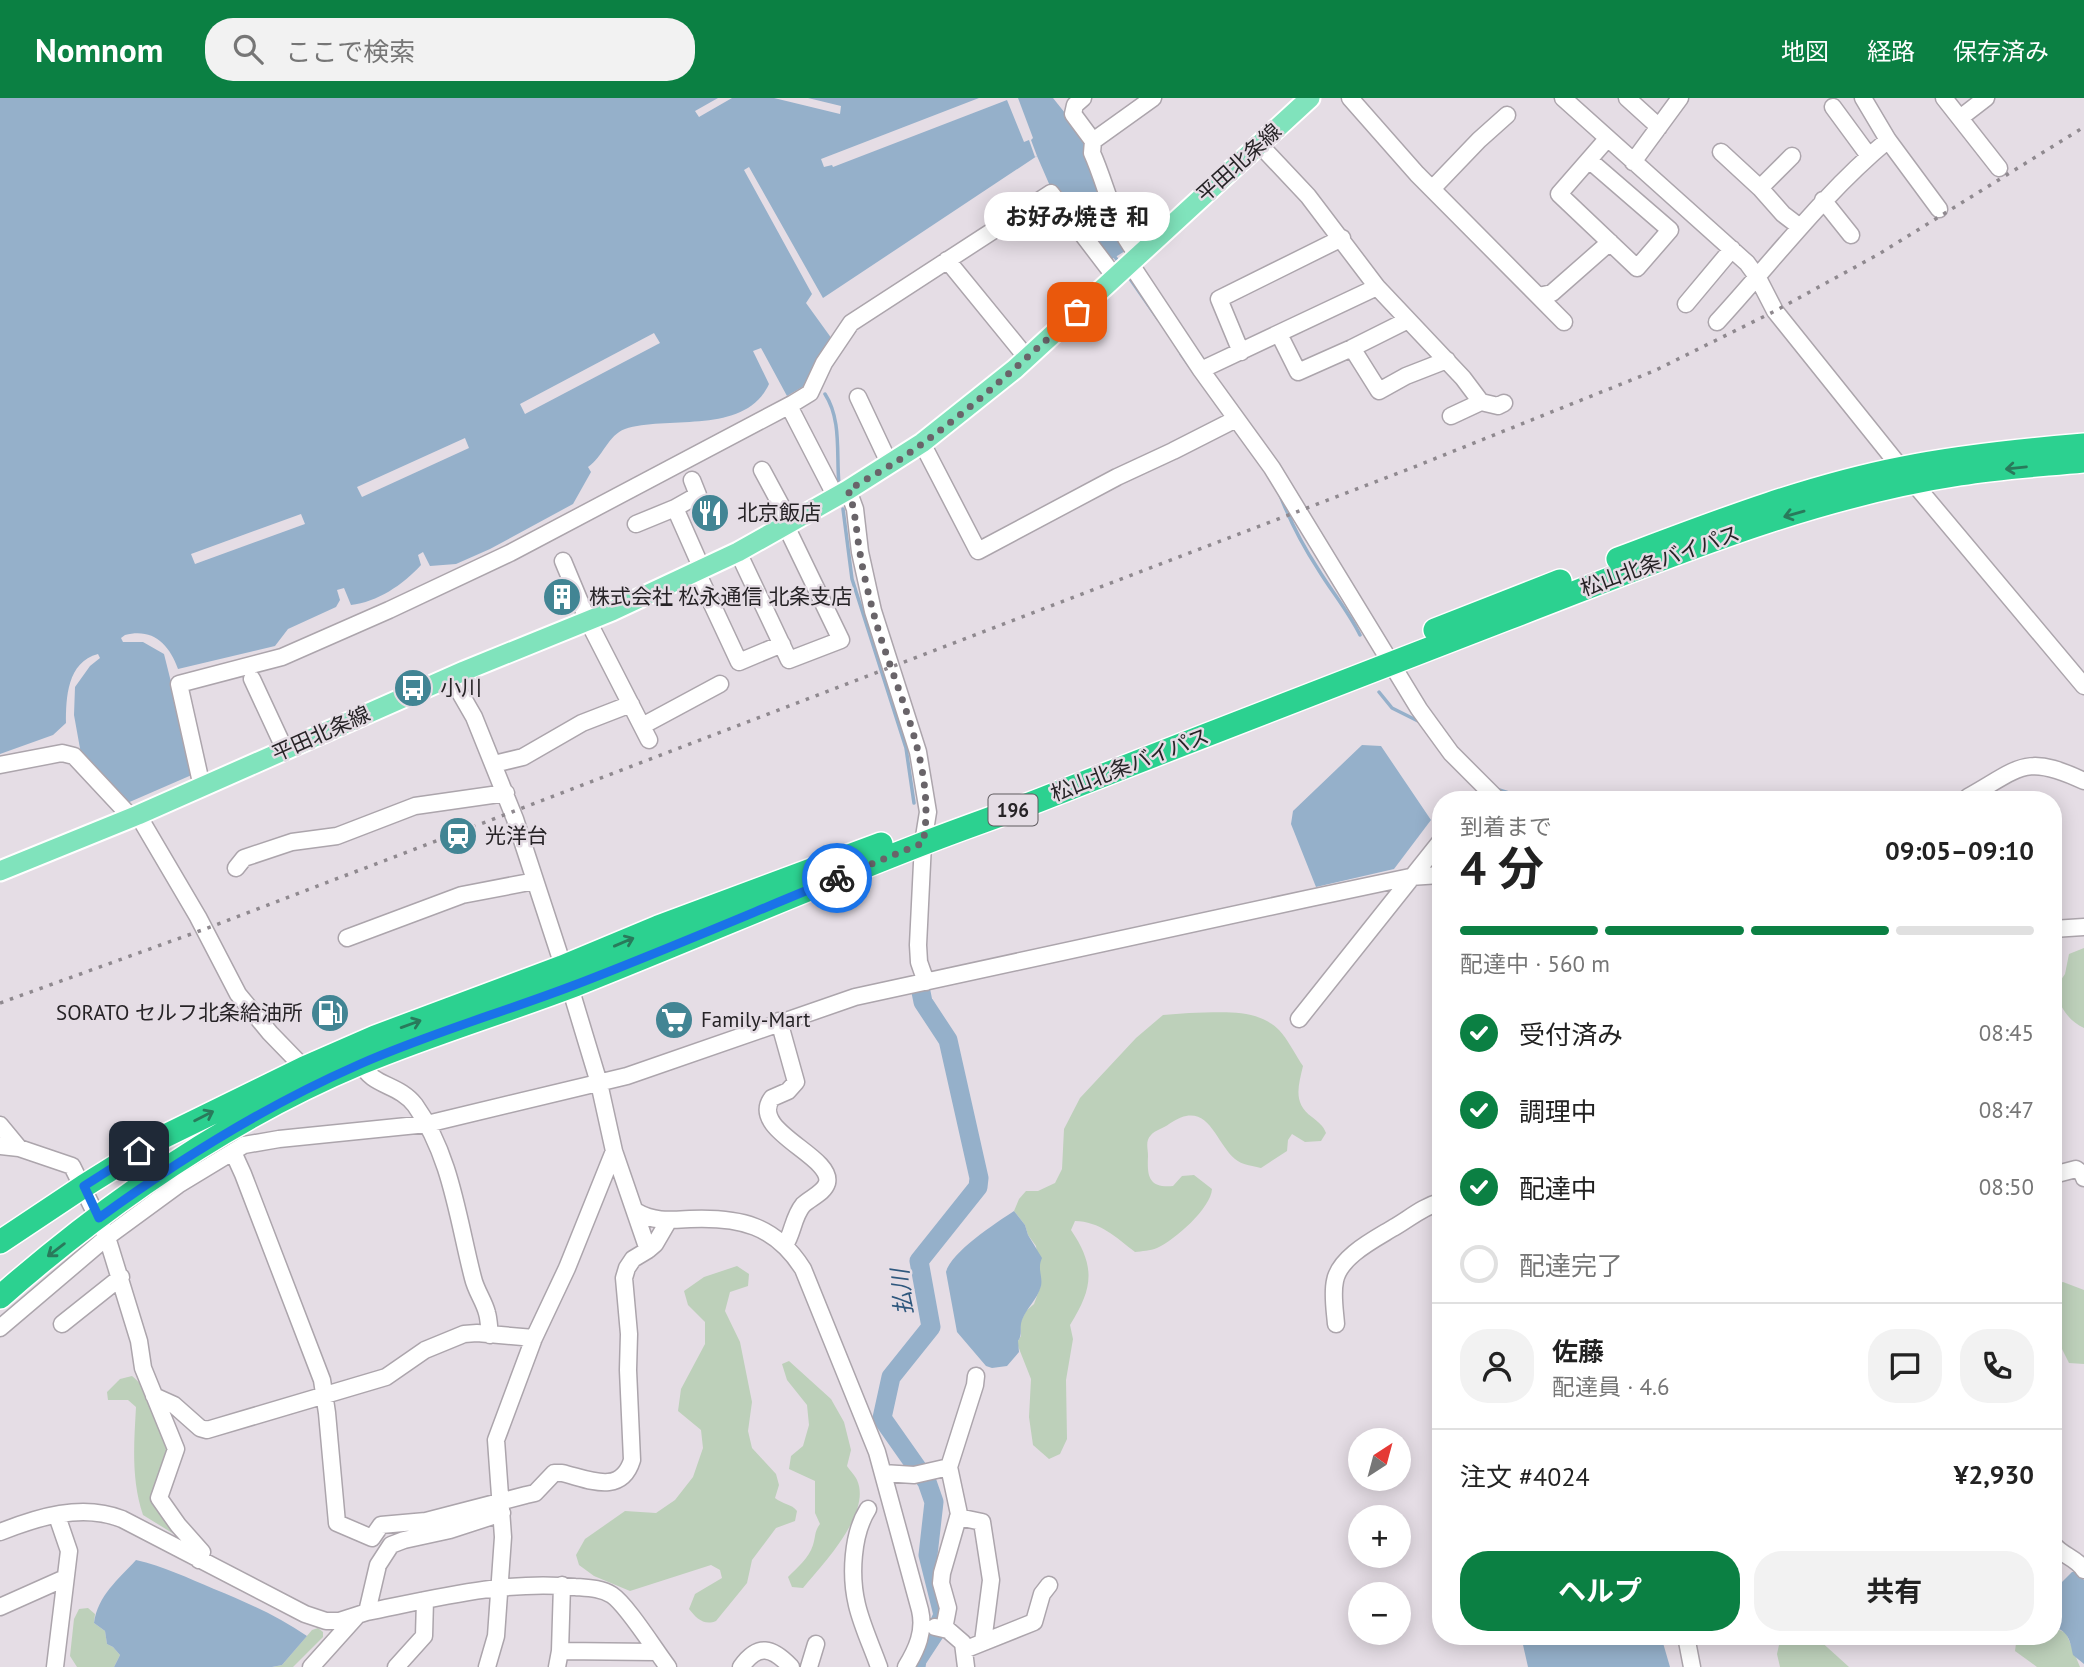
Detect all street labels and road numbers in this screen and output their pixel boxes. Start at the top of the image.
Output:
street label: 平田北条線 [1191,117,1287,208]
street label: 松山北条バイパス [1576,519,1743,602]
street label: 平田北条線 [267,700,374,767]
street label: 松山北条バイパス [1047,722,1213,807]
road number: 196 [988,794,1038,825]

